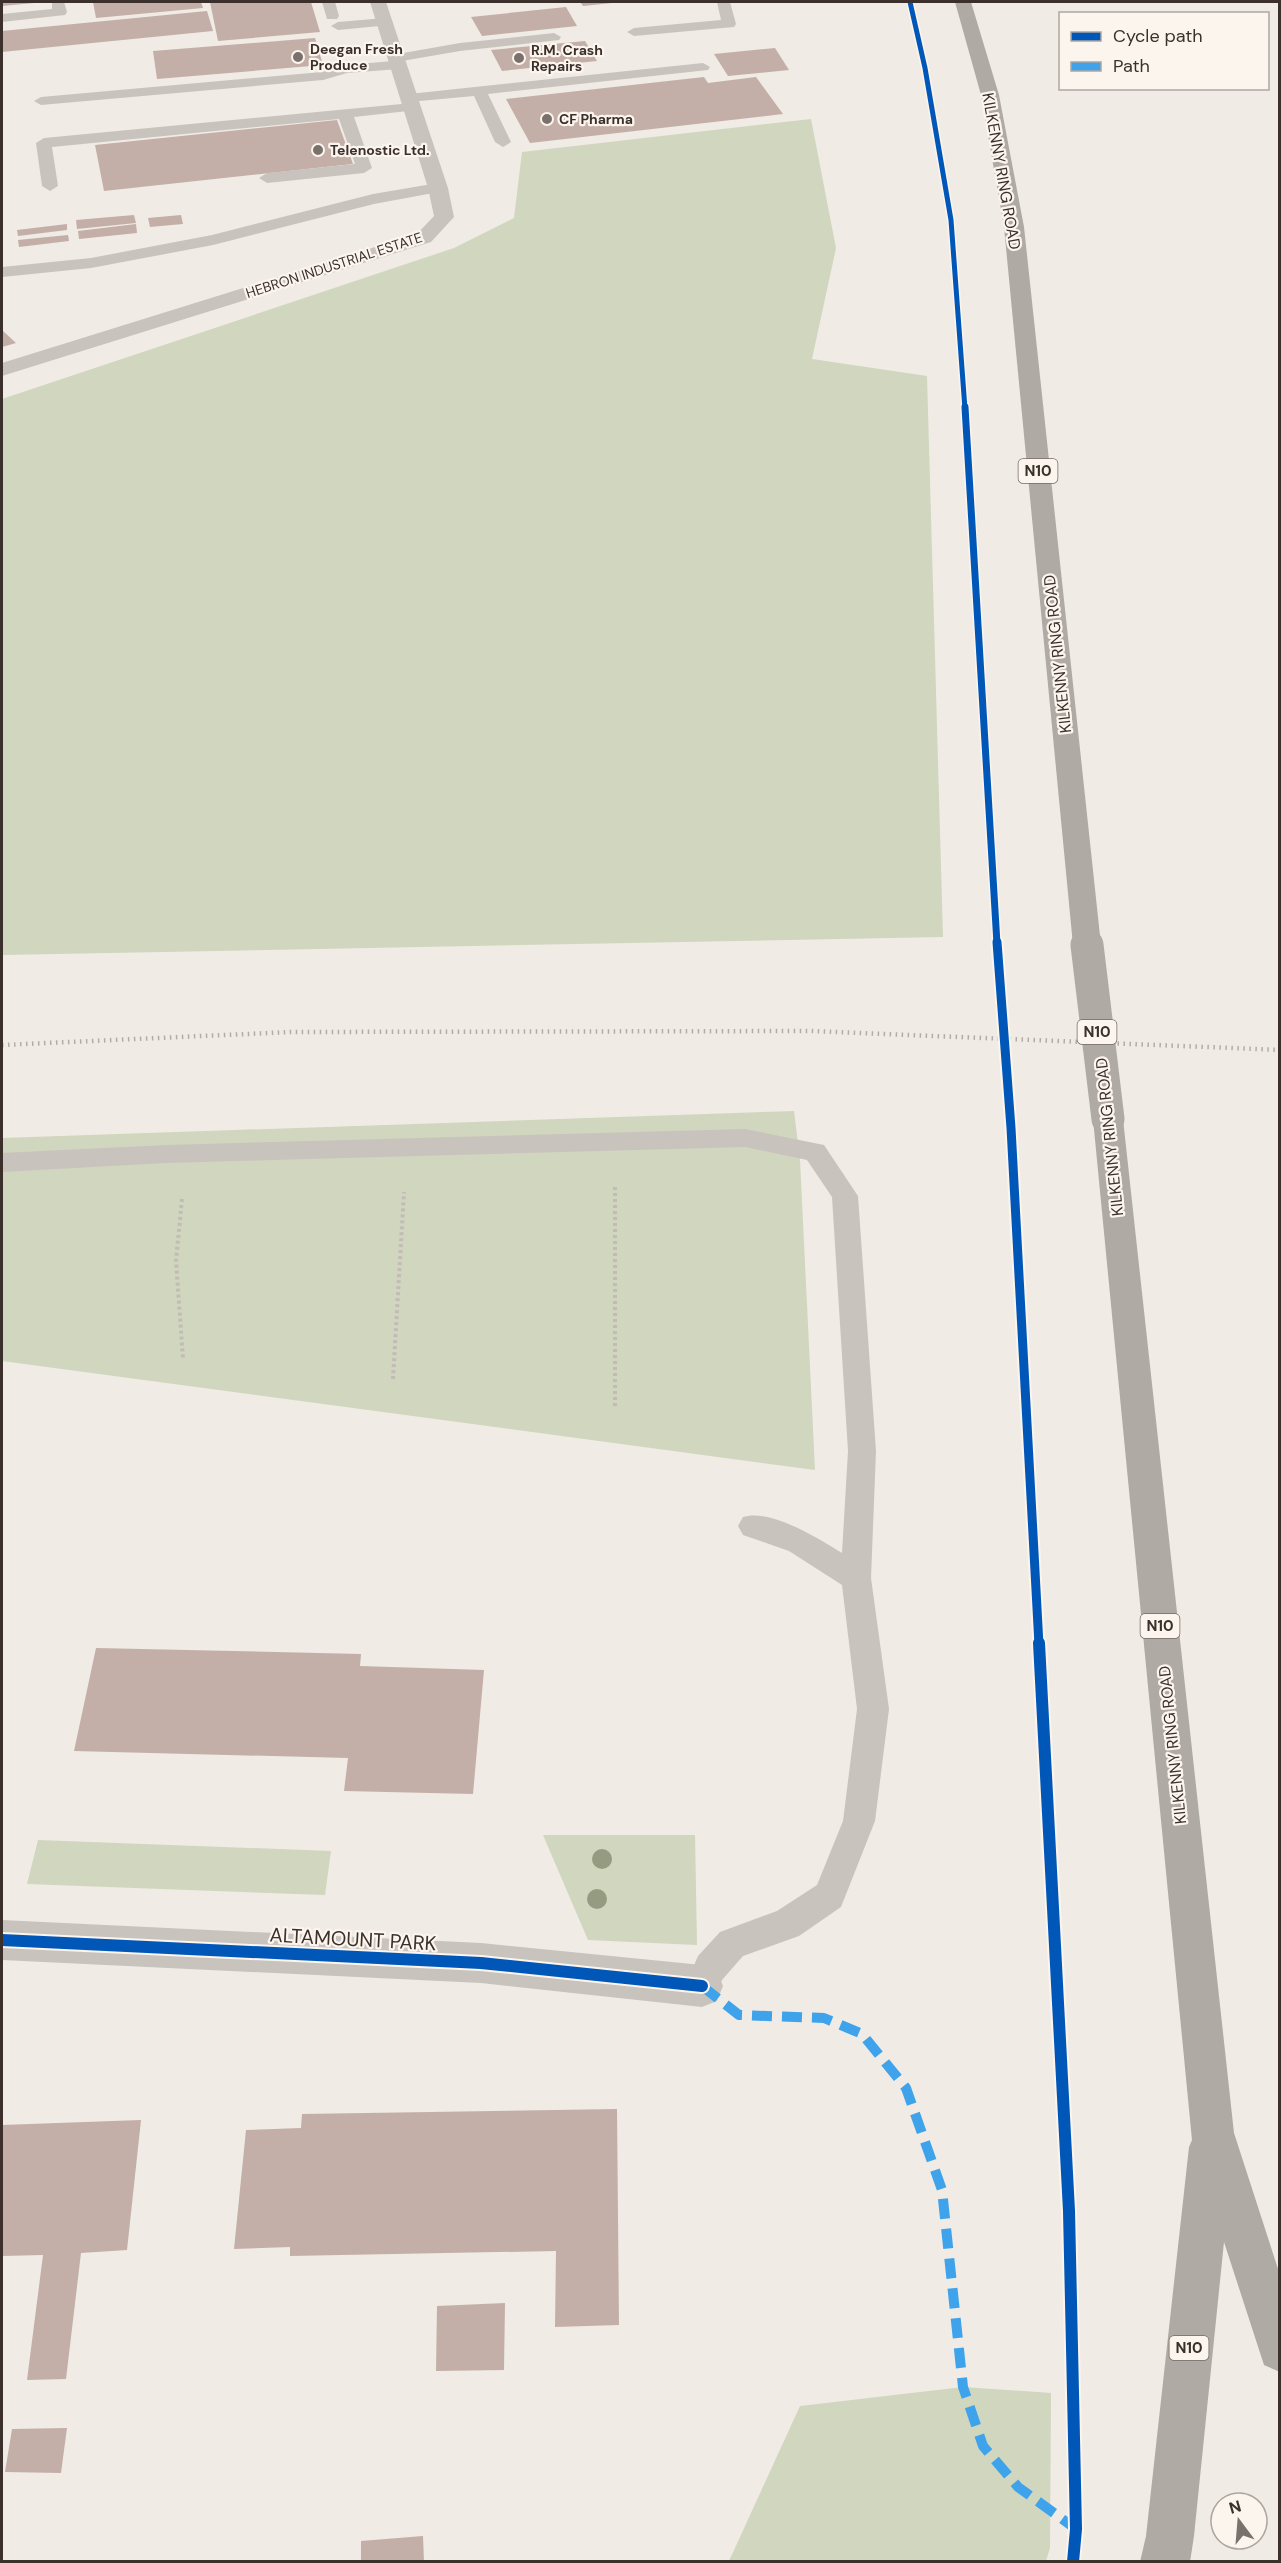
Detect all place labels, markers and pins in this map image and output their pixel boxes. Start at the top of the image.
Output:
place label: Deegan Fresh Produce [310,40,403,74]
place label: R.M. Crash Repairs [531,41,603,75]
marker: Deegan Fresh Produce [291,50,305,64]
marker: R.M. Crash Repairs [512,51,526,65]
place label: CF Pharma [559,110,633,128]
marker: CF Pharma [540,112,554,126]
place label: Telenostic Ltd. [330,141,430,159]
marker: Telenostic Ltd. [311,143,325,157]

